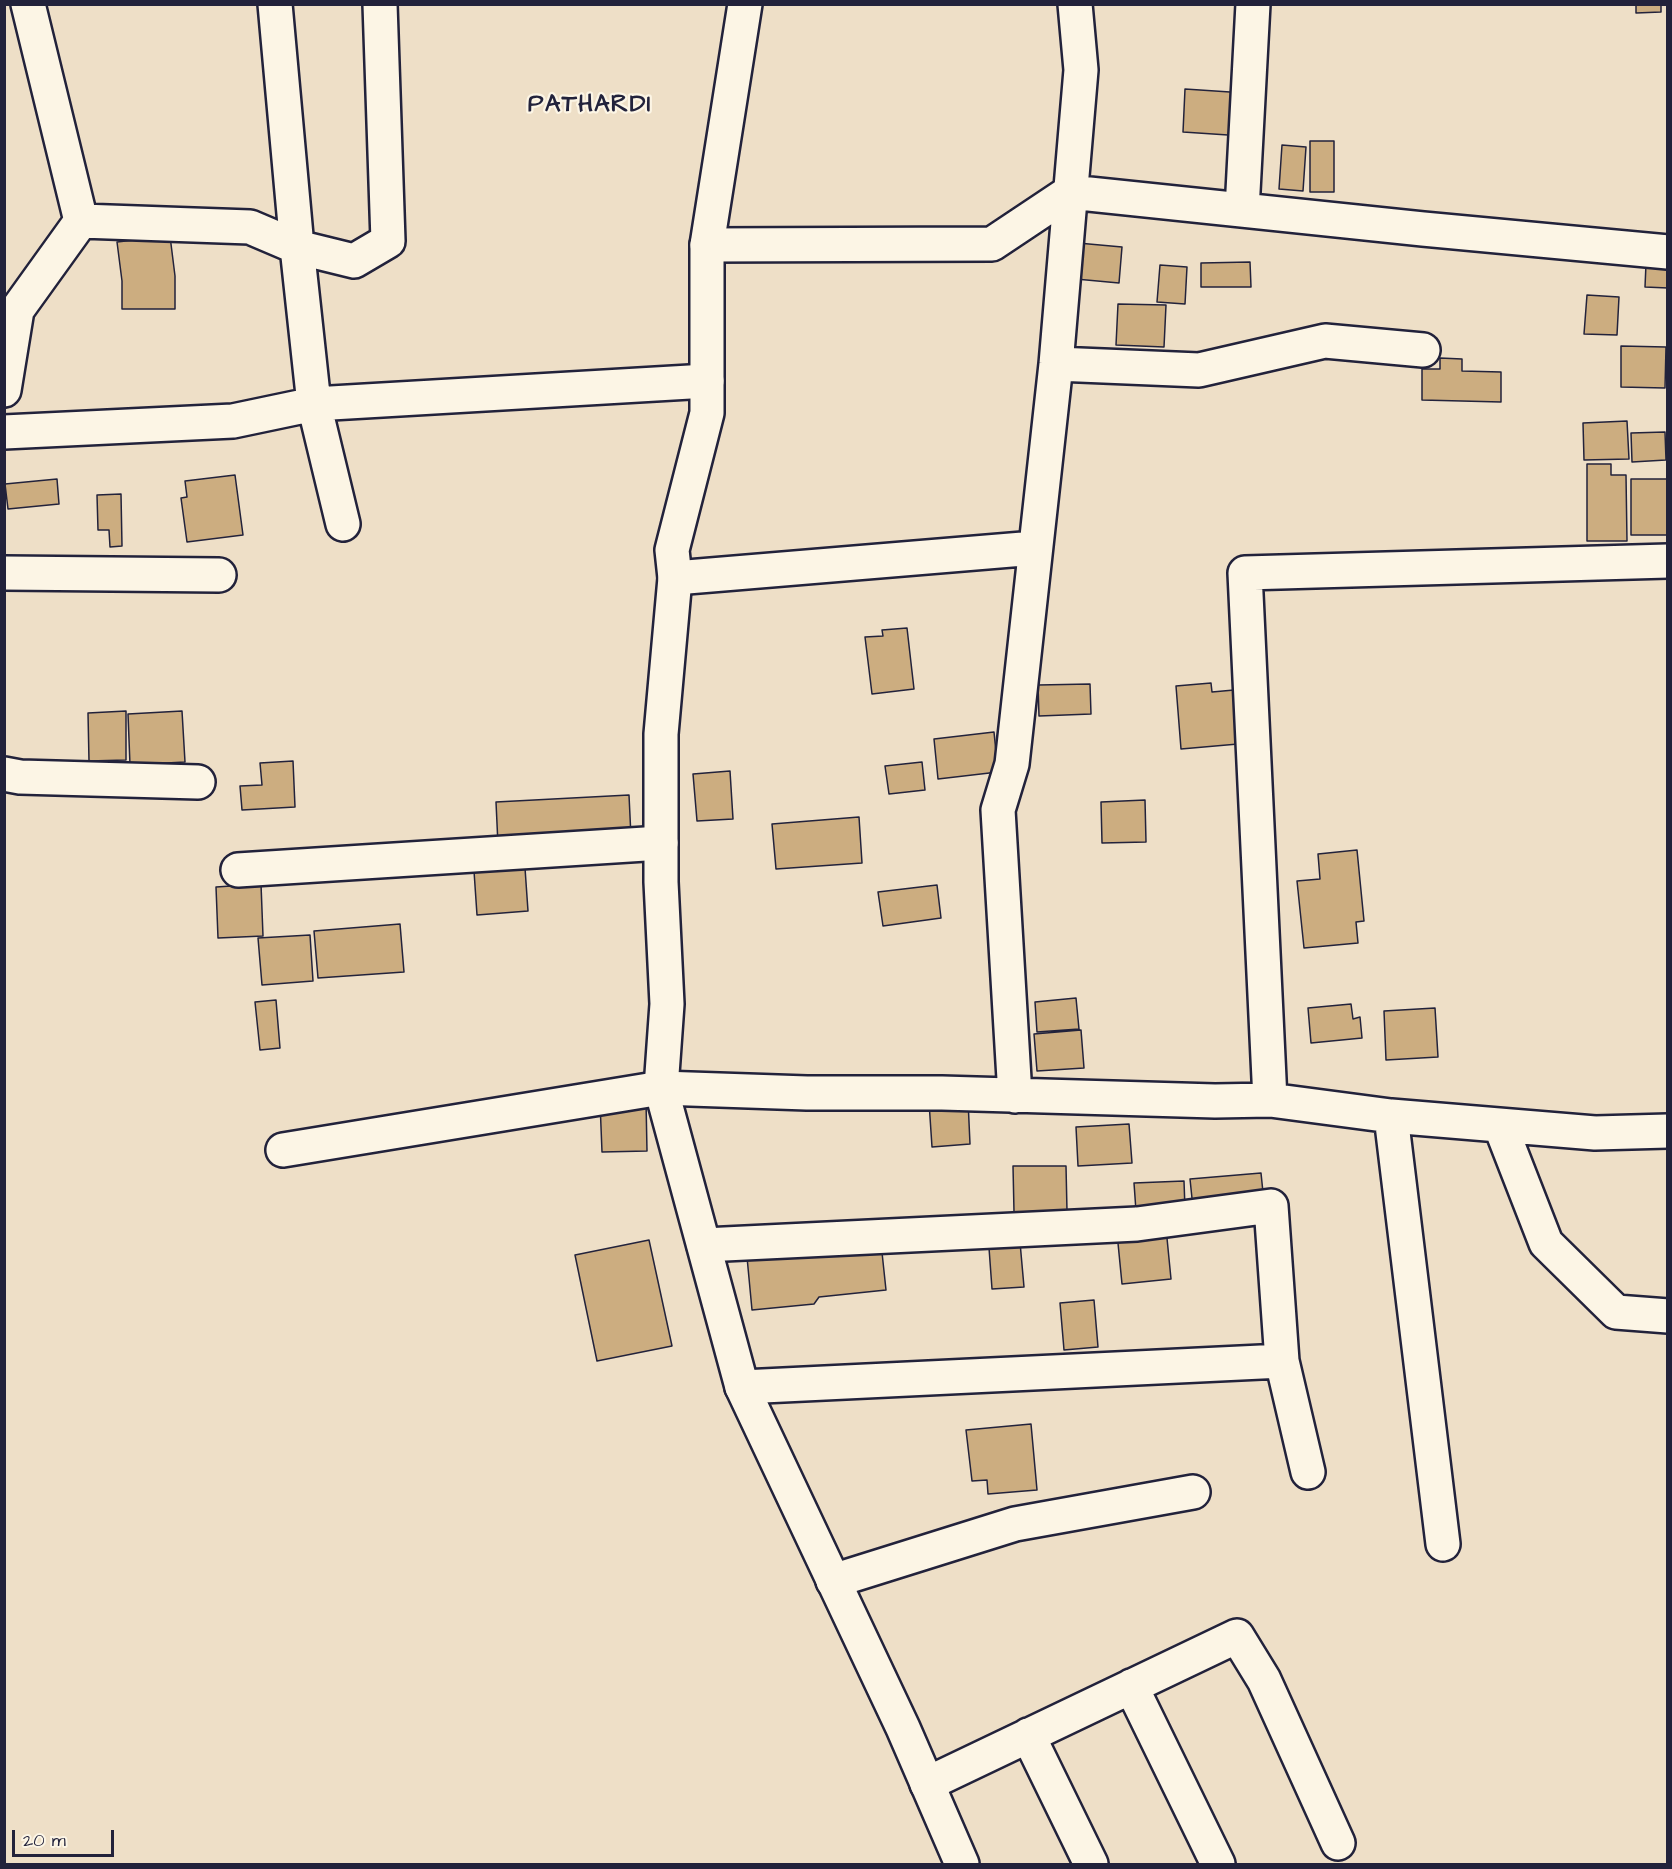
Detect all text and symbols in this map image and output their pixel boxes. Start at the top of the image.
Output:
district label: PATHARDI [528,92,652,120]
scale bar [15,1818,117,1856]
text: 20 m [23,1828,66,1853]

